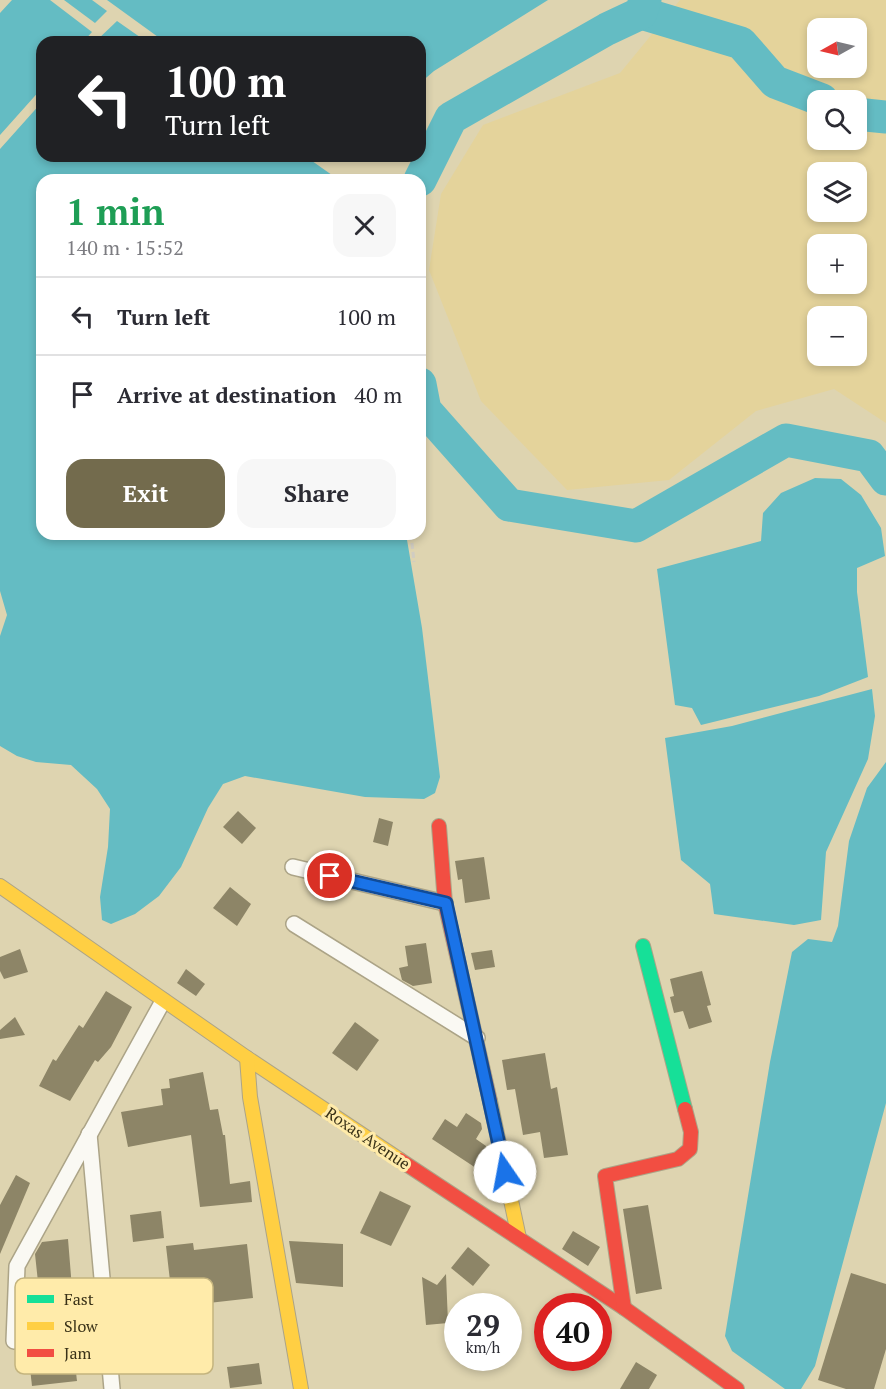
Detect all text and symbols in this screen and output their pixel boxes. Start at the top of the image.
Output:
north arrow [807,18,867,78]
map controls [807,18,867,366]
text: 100 m [165,53,286,109]
icon: left [66,60,144,138]
button: search [807,90,867,150]
text: Turn left [165,107,270,143]
button: layers [807,162,867,222]
text: 1 min [66,188,164,235]
button: close [333,194,396,257]
text: 140 m · 15:52 [66,234,184,261]
button: + [807,234,867,294]
icon: left [66,300,99,333]
text: Turn left [117,302,210,331]
text: 100 m [336,302,396,331]
button: − [807,306,867,366]
icon: arrive [66,378,99,411]
text: Arrive at destination [117,380,336,409]
text: 40 m [354,380,402,409]
button: Exit [66,459,225,528]
button: Share [237,459,396,528]
pin [304,850,355,901]
icon: arrive [313,859,346,892]
street label: Roxas Avenue [321,1102,415,1174]
position arrow [473,1140,537,1204]
legend [15,1278,213,1374]
text: Fast [64,1288,94,1310]
speed limit sign: 40 [534,1293,612,1371]
text: 29 [466,1305,500,1345]
text: Slow [64,1315,98,1337]
text: km/h [466,1337,500,1357]
text: Jam [64,1342,92,1364]

